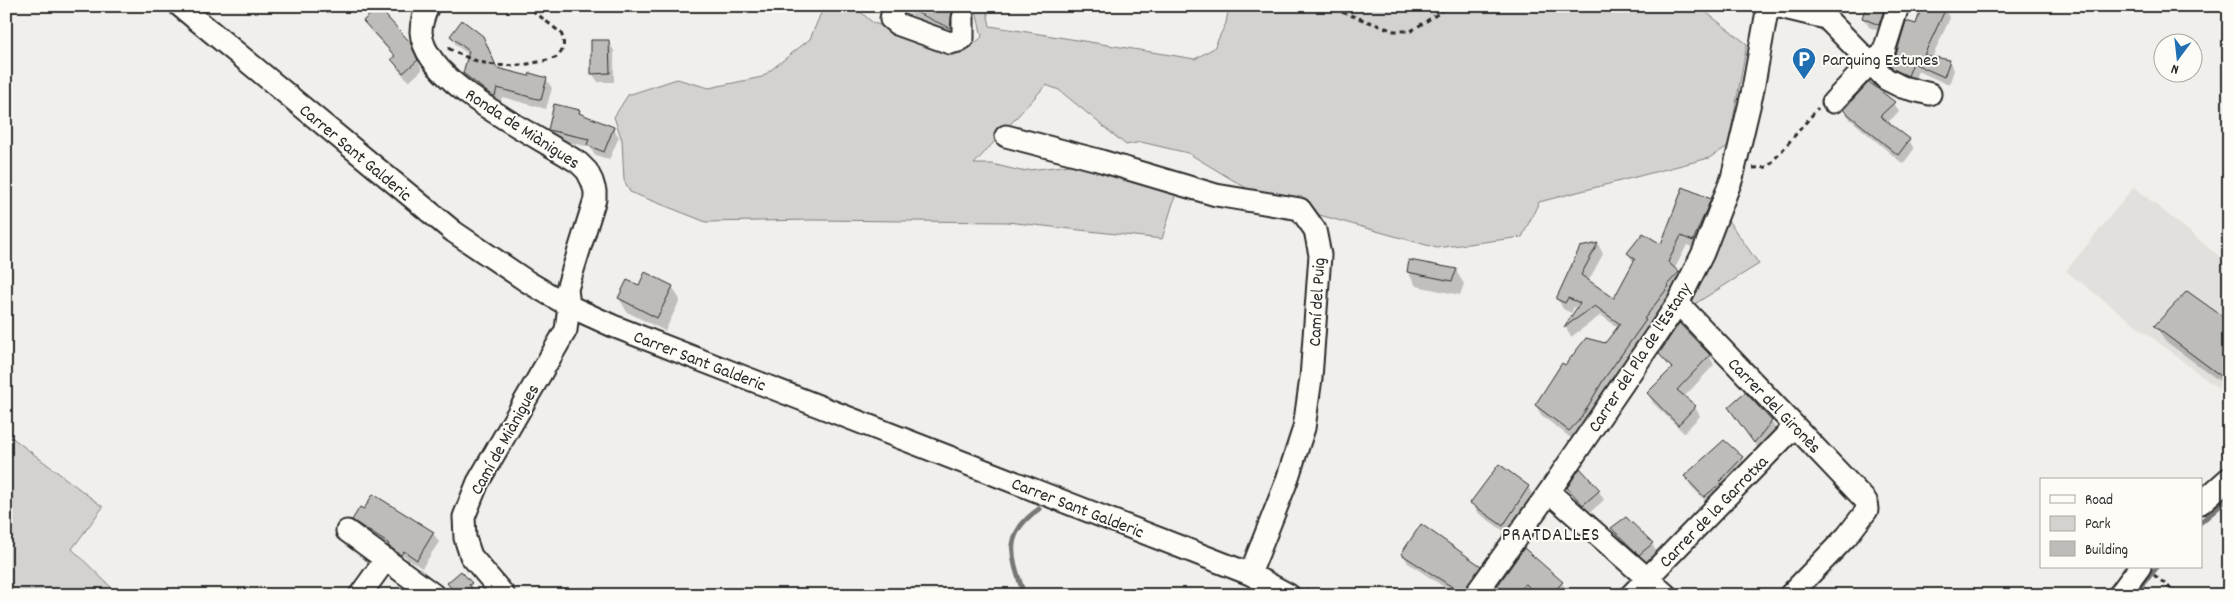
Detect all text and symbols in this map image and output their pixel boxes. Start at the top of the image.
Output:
north arrow [2152,32,2202,82]
parking icon: Parquing Estunes [1791,46,1817,80]
place label: Parquing Estunes [1822,49,1939,74]
text: N [2169,58,2181,79]
street label: Ronda de Miànigues [459,84,584,177]
street label: Carrer Sant Galderic [293,99,416,209]
street label: Camí del Puig [1304,257,1333,347]
street label: Carrer del Pla de l'Estany [1583,278,1699,438]
street label: Carrer Sant Galderic [629,326,769,399]
street label: Carrer del Gironès [1721,353,1826,460]
street label: Camí de Miànigues [465,380,547,500]
street label: Carrer de la Garrotxa [1655,451,1775,574]
street label: Carrer Sant Galderic [1007,473,1147,546]
legend [2040,478,2202,568]
text: Road [2085,490,2113,512]
text: Park [2085,514,2111,536]
district label: PRATDALLES [1502,523,1600,550]
text: Building [2085,540,2128,562]

